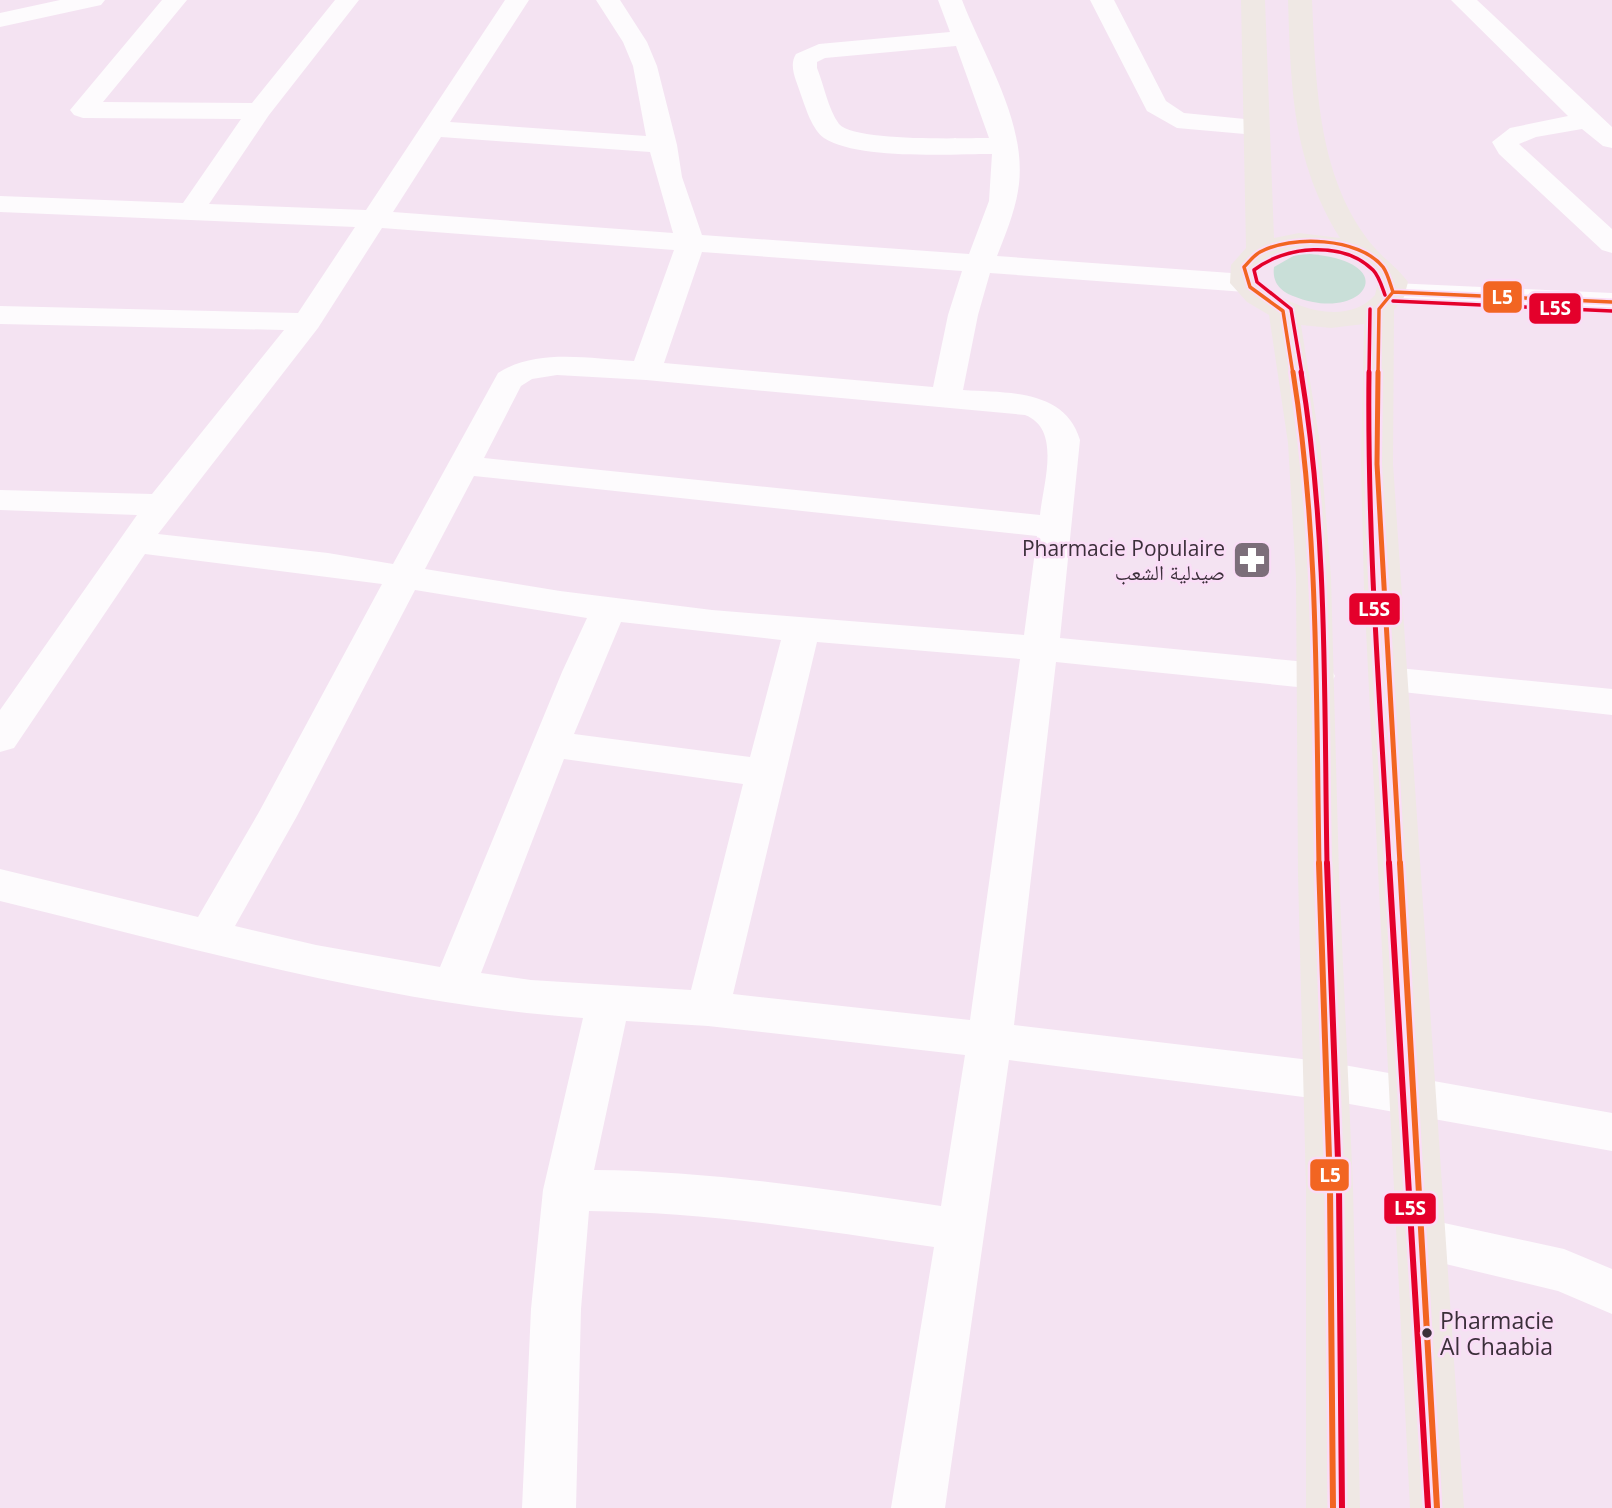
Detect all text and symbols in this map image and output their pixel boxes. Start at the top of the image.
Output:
line badge: L5 [1482,280,1523,314]
text: L5 [1491,284,1513,310]
line badge: L5S [1528,292,1582,325]
text: L5S [1539,295,1571,321]
place label: Pharmacie Populaire صيدلية الشعب [1022,534,1225,586]
pharmacy icon: Pharmacie Populaire صيدلية الشعب [1231,539,1273,581]
line badge: L5S [1348,592,1401,626]
text: L5S [1358,596,1390,622]
line badge: L5 [1309,1158,1350,1192]
text: L5 [1319,1162,1341,1188]
line badge: L5S [1383,1192,1437,1225]
text: L5S [1394,1195,1426,1221]
place label: Pharmacie Al Chaabia [1440,1304,1554,1362]
marker: Pharmacie Al Chaabia [1420,1326,1434,1340]

